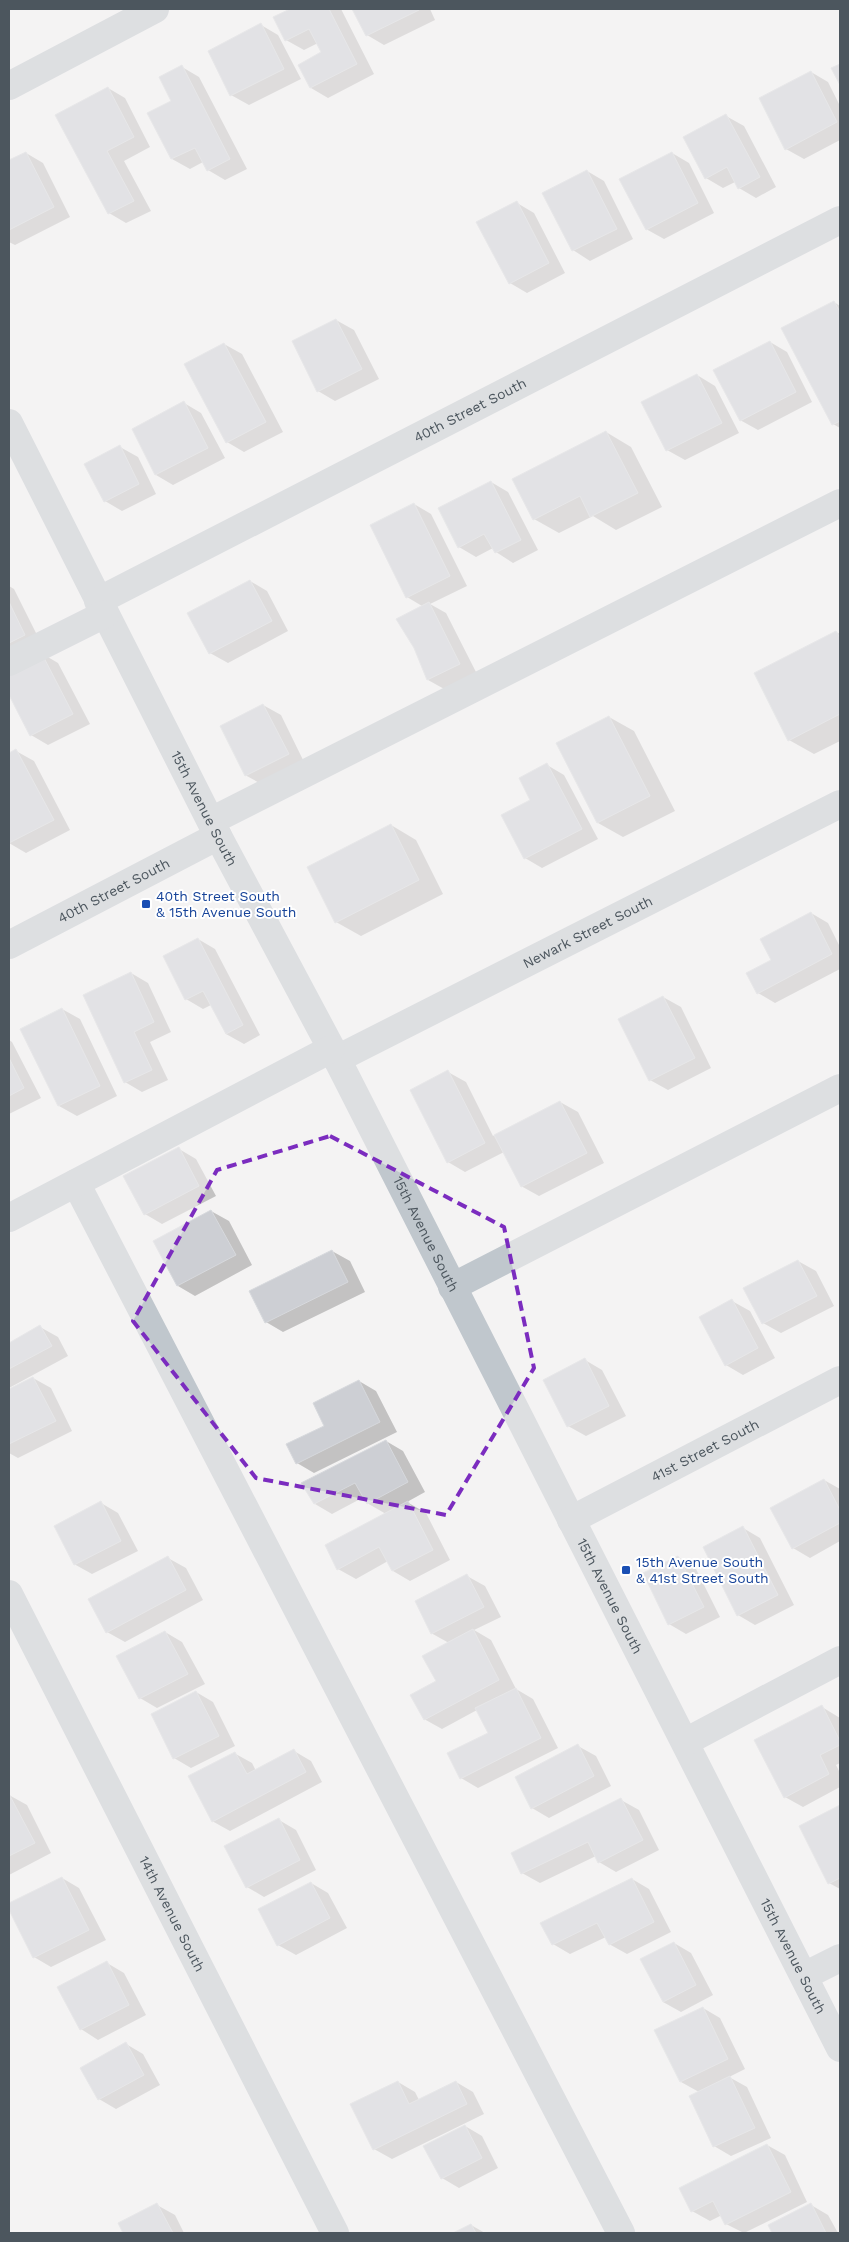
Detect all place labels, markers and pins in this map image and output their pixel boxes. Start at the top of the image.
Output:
place label: 40th Street South & 15th Avenue South [156,888,296,920]
marker: 40th Street South & 15th Avenue South [140,898,152,910]
place label: 15th Avenue South & 41st Street South [636,1554,769,1586]
marker: 15th Avenue South & 41st Street South [620,1564,632,1576]

